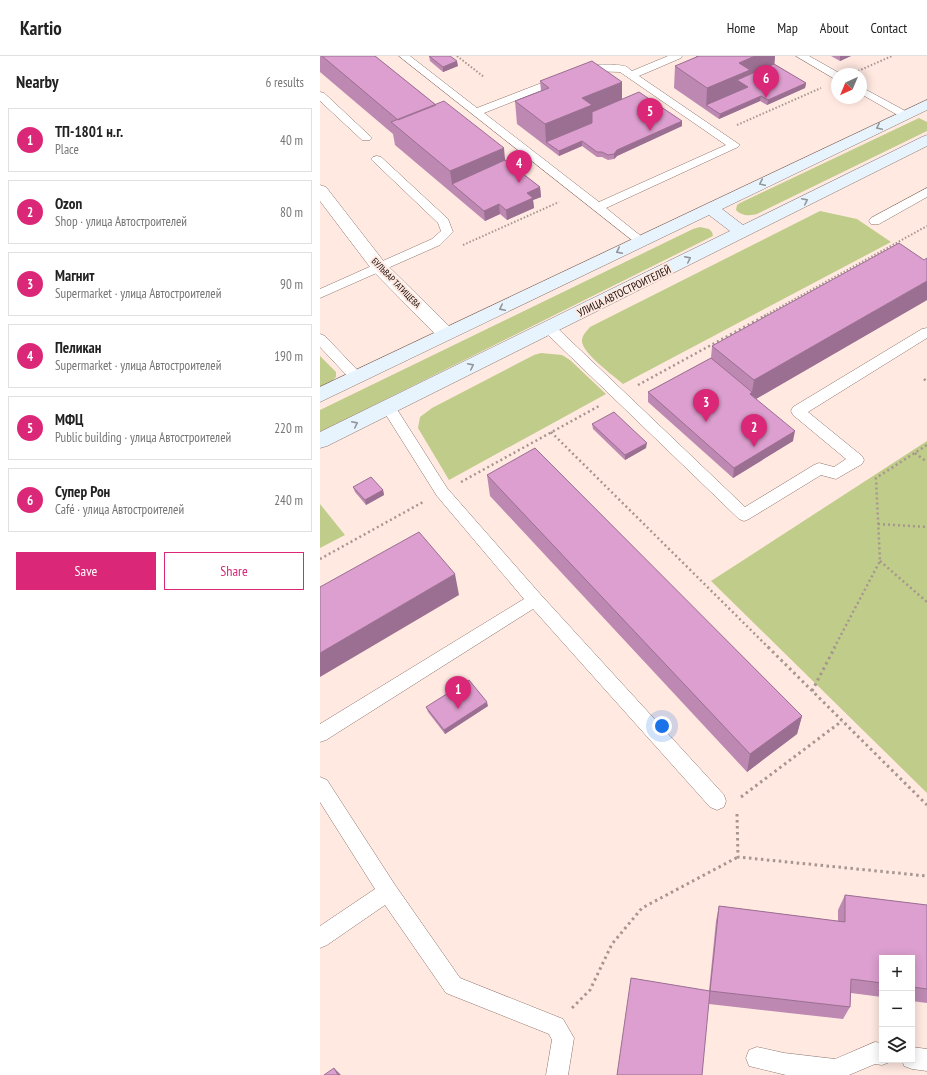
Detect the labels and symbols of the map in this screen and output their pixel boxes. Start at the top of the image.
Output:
pin: 6 [753,65,779,98]
north arrow [831,68,867,104]
pin: 5 [637,98,663,131]
one-way arrow [876,122,884,130]
pin: 4 [506,150,532,183]
one-way arrow [759,178,766,186]
one-way arrow [800,198,808,206]
one-way arrow [616,246,624,254]
street label: БУЛЬВАР ТАТИЩЕВА [370,255,424,311]
one-way arrow [684,256,691,263]
street label: УЛИЦА АВТОСТРОИТЕЛЕЙ [575,262,673,320]
one-way arrow [499,303,507,311]
one-way arrow [467,363,475,371]
pin: 3 [693,389,719,422]
pin: 2 [741,414,767,447]
one-way arrow [351,421,358,429]
pin: 1 [445,676,471,709]
your location [652,716,672,736]

